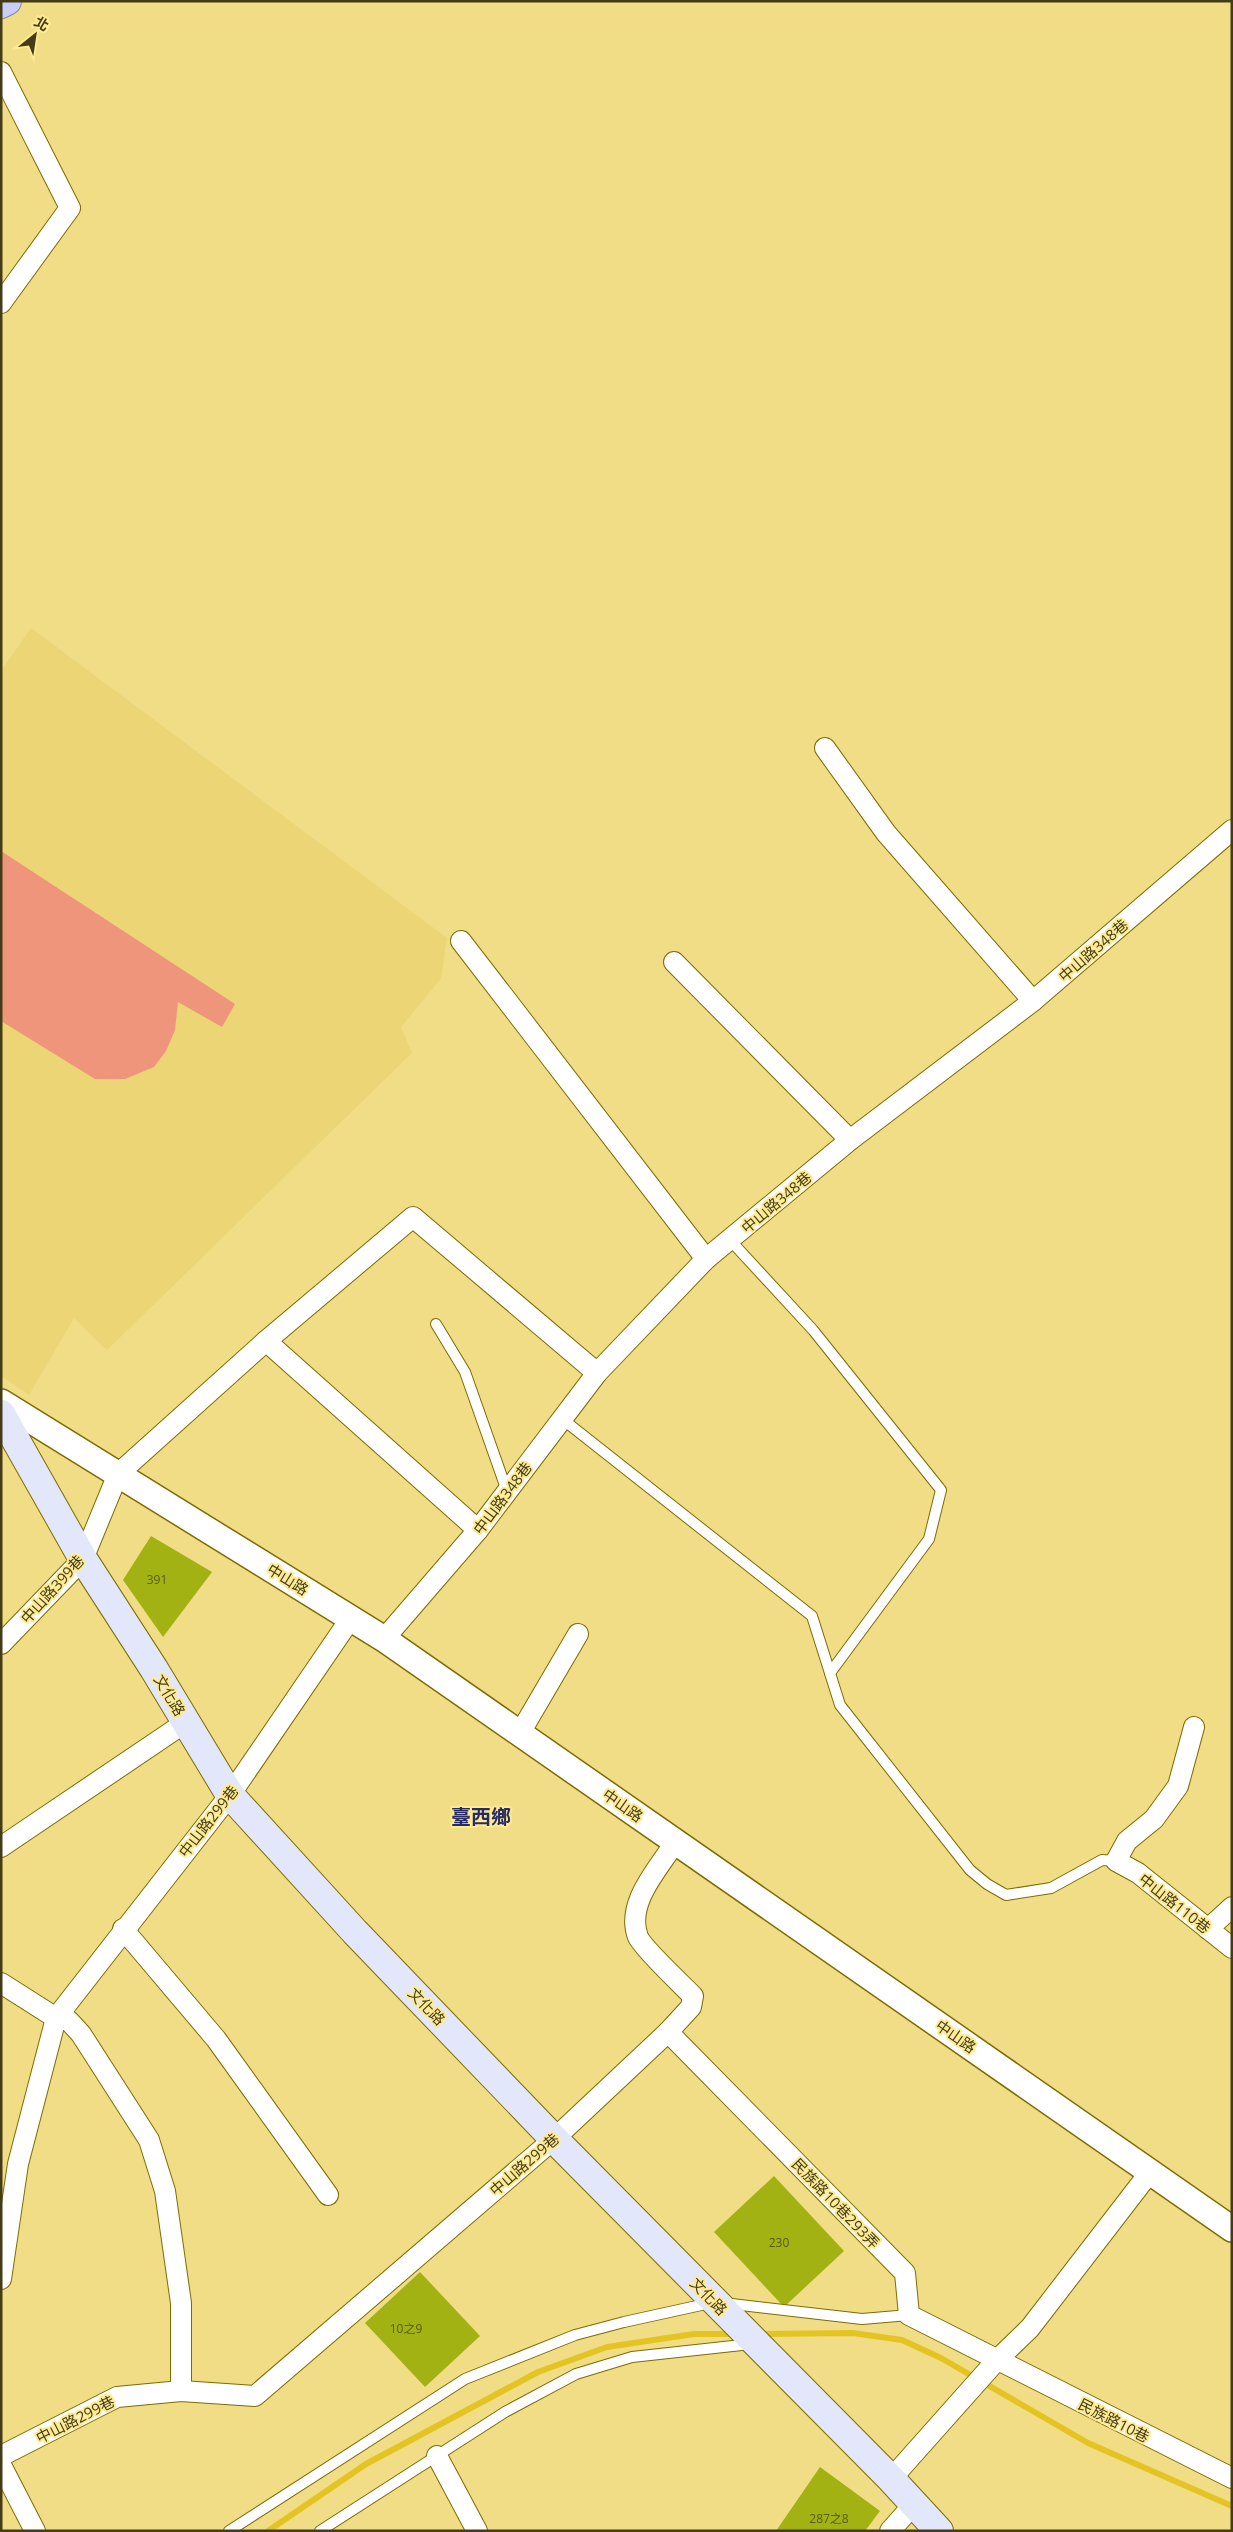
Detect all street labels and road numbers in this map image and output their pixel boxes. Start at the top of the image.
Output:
street label: 中山路348巷 [1054,914,1132,986]
street label: 中山路348巷 [737,1167,815,1237]
street label: 中山路348巷 [468,1458,536,1538]
street label: 中山路399巷 [16,1550,88,1628]
street label: 中山路 [264,1559,312,1599]
street label: 文化路 [150,1671,190,1719]
street label: 中山路299巷 [174,1781,242,1861]
street label: 中山路 [599,1784,647,1826]
street label: 中山路110巷 [1135,1869,1215,1937]
street label: 文化路 [404,1983,450,2029]
street label: 中山路 [932,2015,980,2057]
street label: 中山路299巷 [485,2128,563,2200]
street label: 民族路10巷293弄 [788,2154,884,2252]
street label: 文化路 [686,2273,732,2319]
street label: 中山路299巷 [32,2391,118,2447]
street label: 民族路10巷 [1075,2394,1153,2446]

